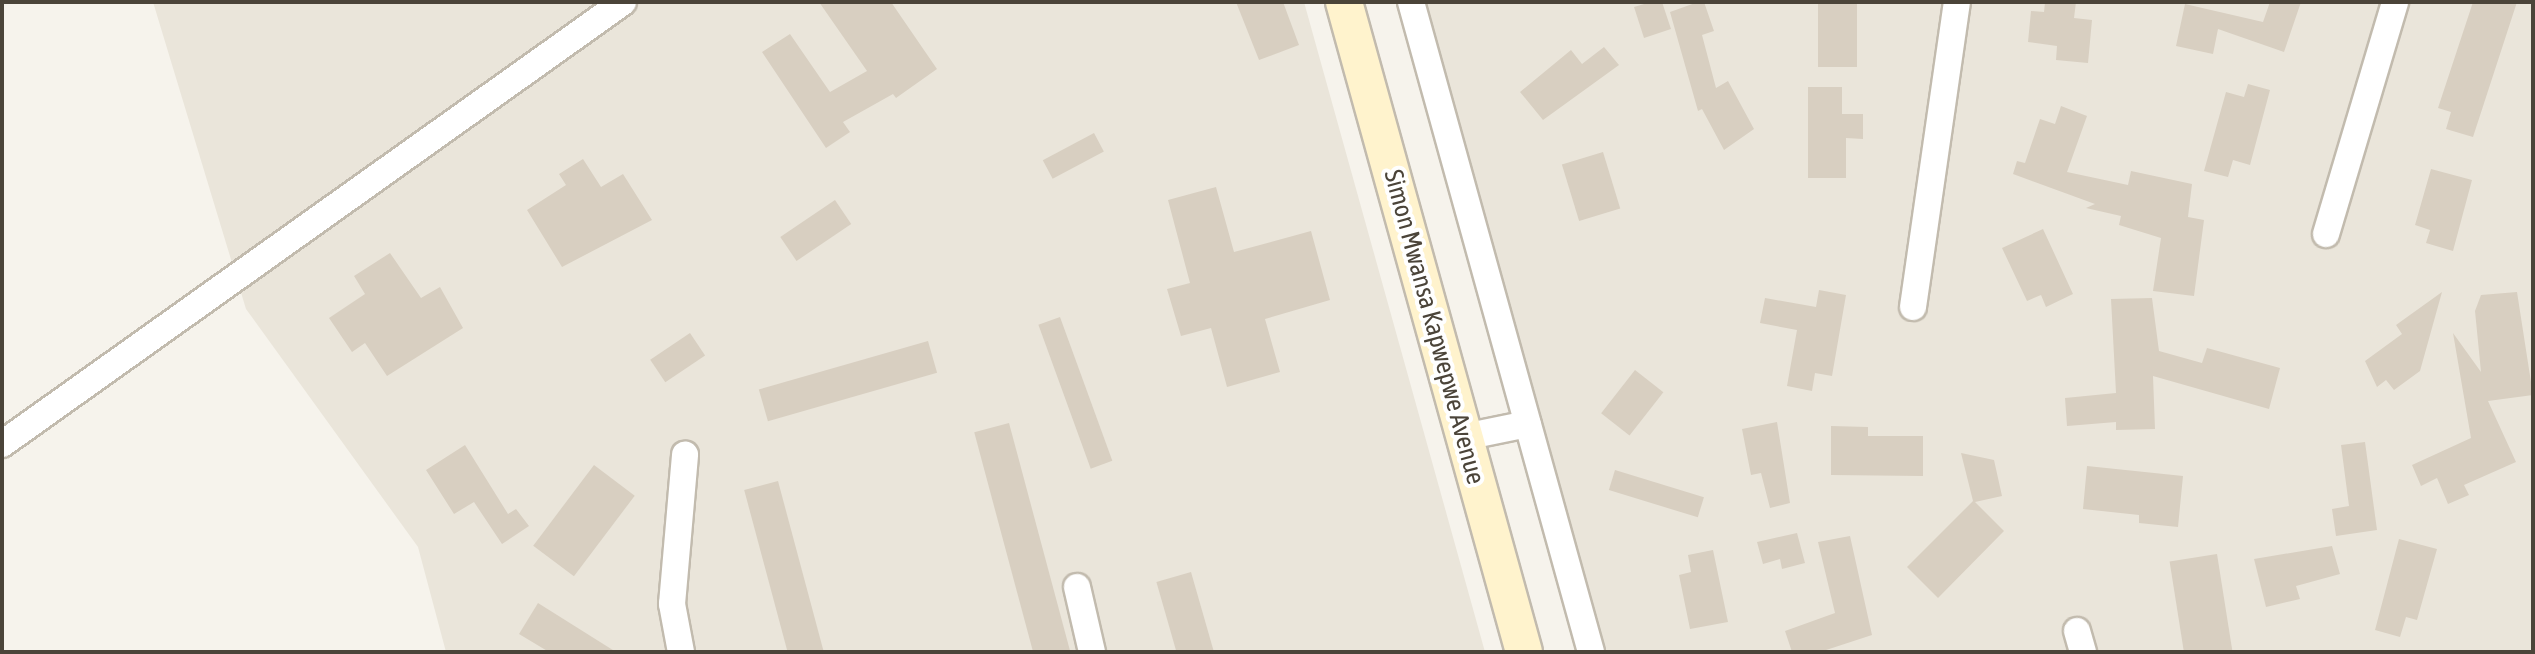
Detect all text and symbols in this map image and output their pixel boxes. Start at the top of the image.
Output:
street label: Simon Mwansa Kapwepwe Avenue [1377,166,1491,488]

